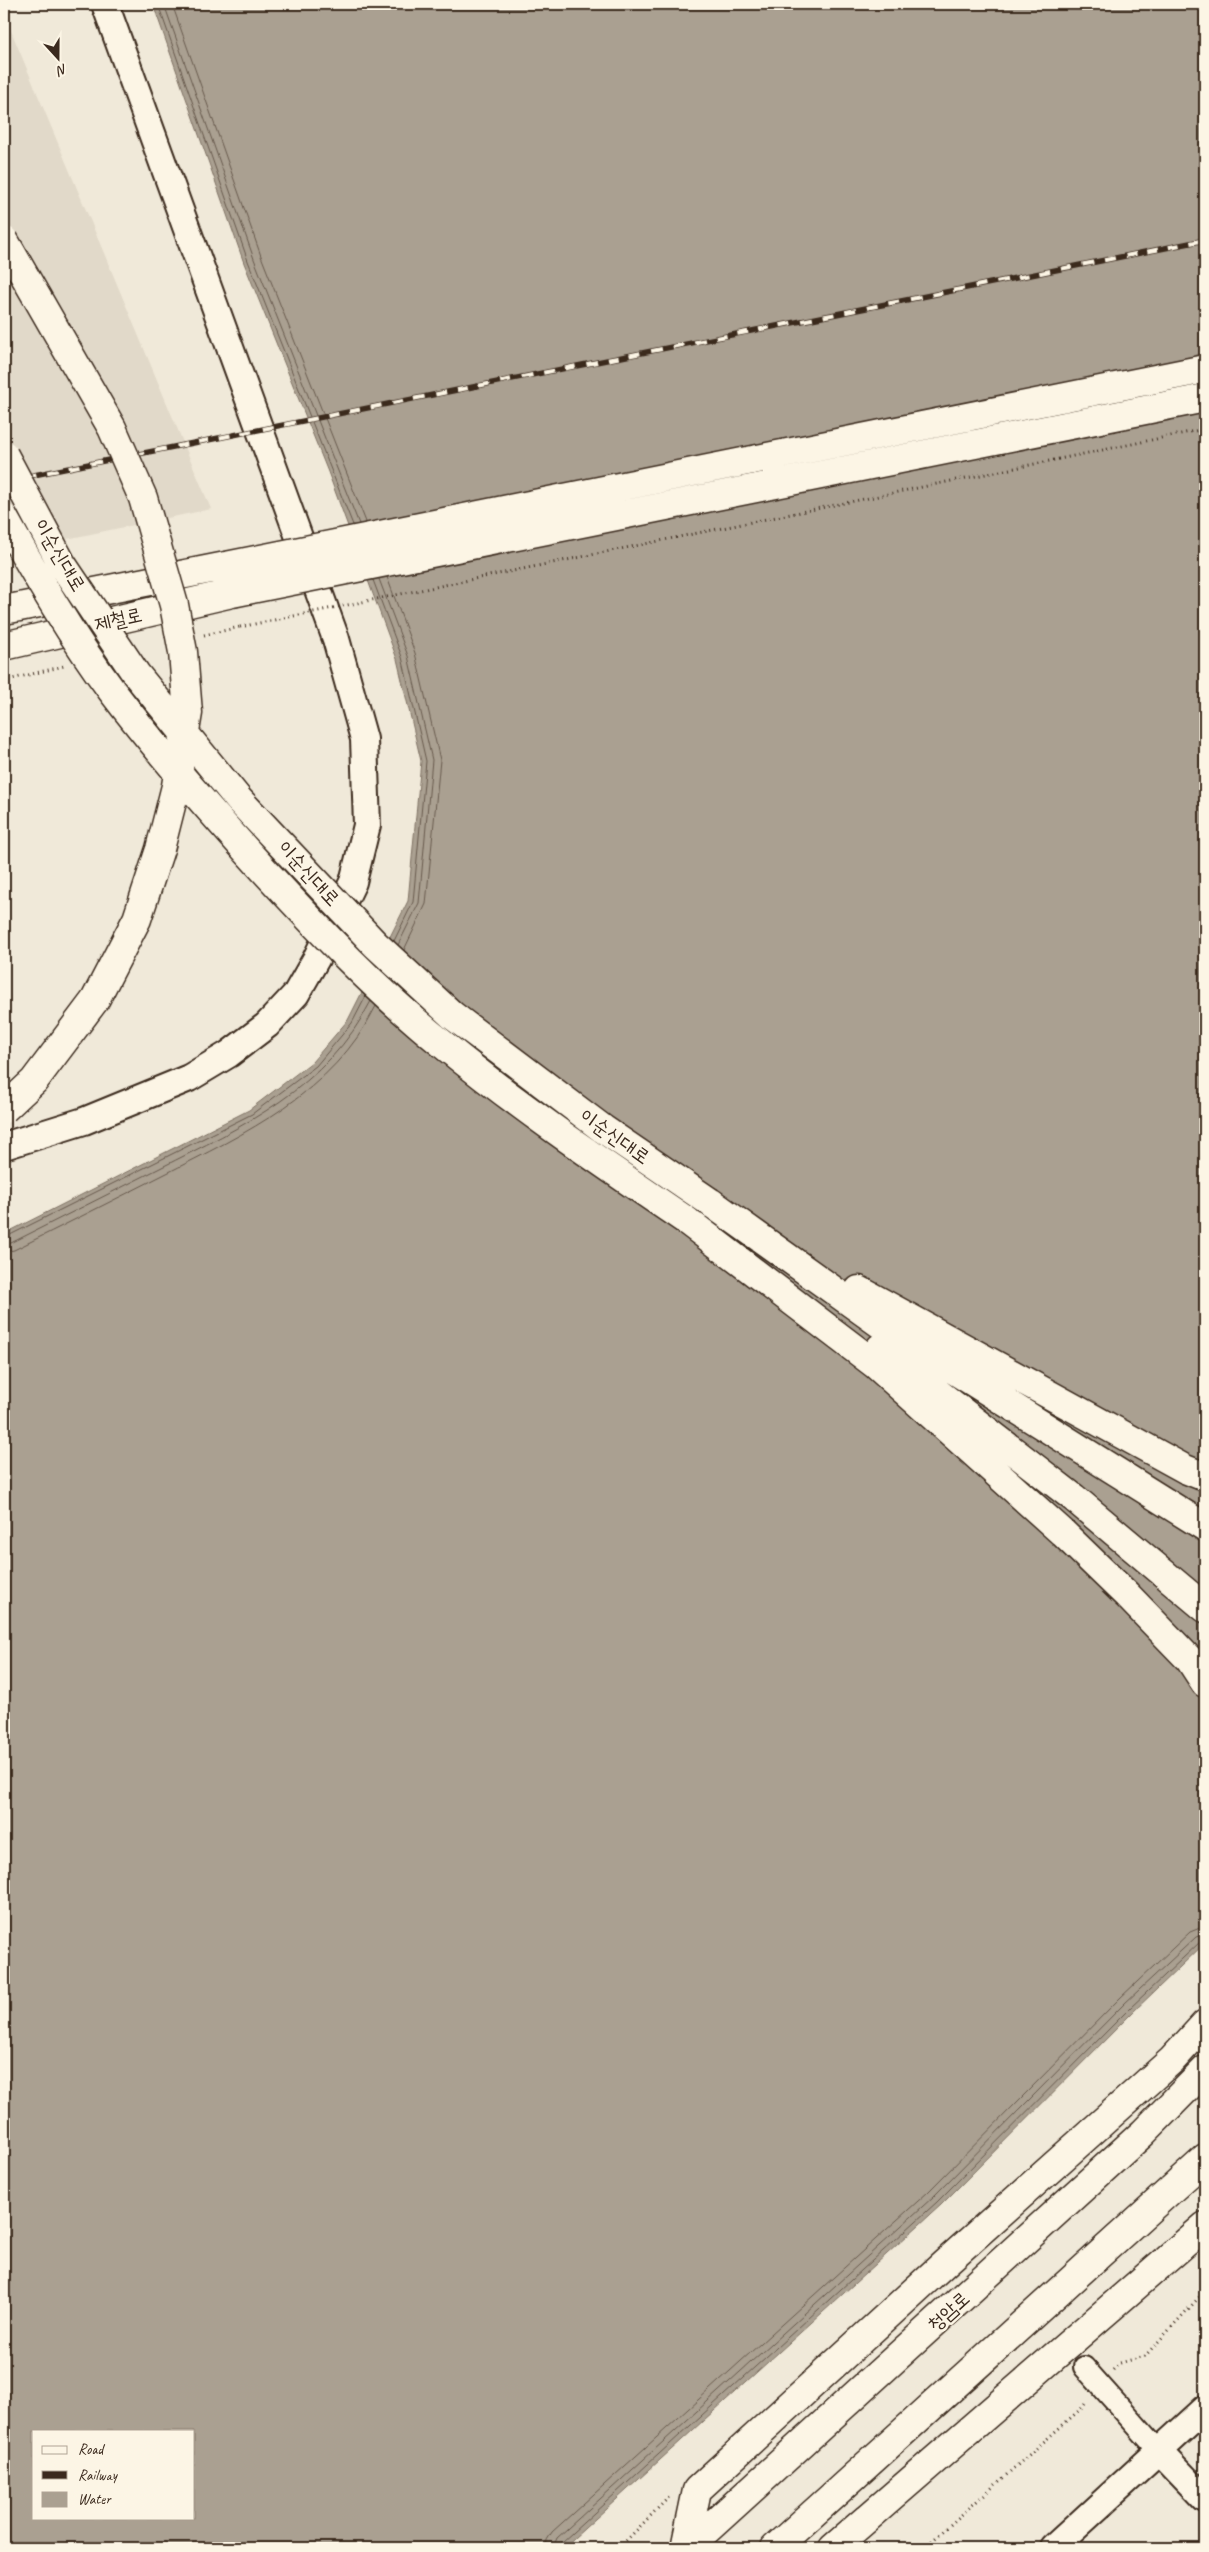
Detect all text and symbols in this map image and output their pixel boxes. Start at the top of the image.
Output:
north arrow [32,32,82,82]
text: N [53,60,70,80]
street label: 이순신대로 [28,514,91,596]
street label: 제철로 [92,602,144,637]
street label: 이순신대로 [272,835,345,911]
street label: 이순신대로 [575,1103,655,1170]
street label: 청암로 [922,2286,975,2337]
legend [32,2430,195,2520]
text: Road [78,2440,105,2459]
text: Railway [78,2466,119,2485]
text: Water [78,2490,112,2509]

